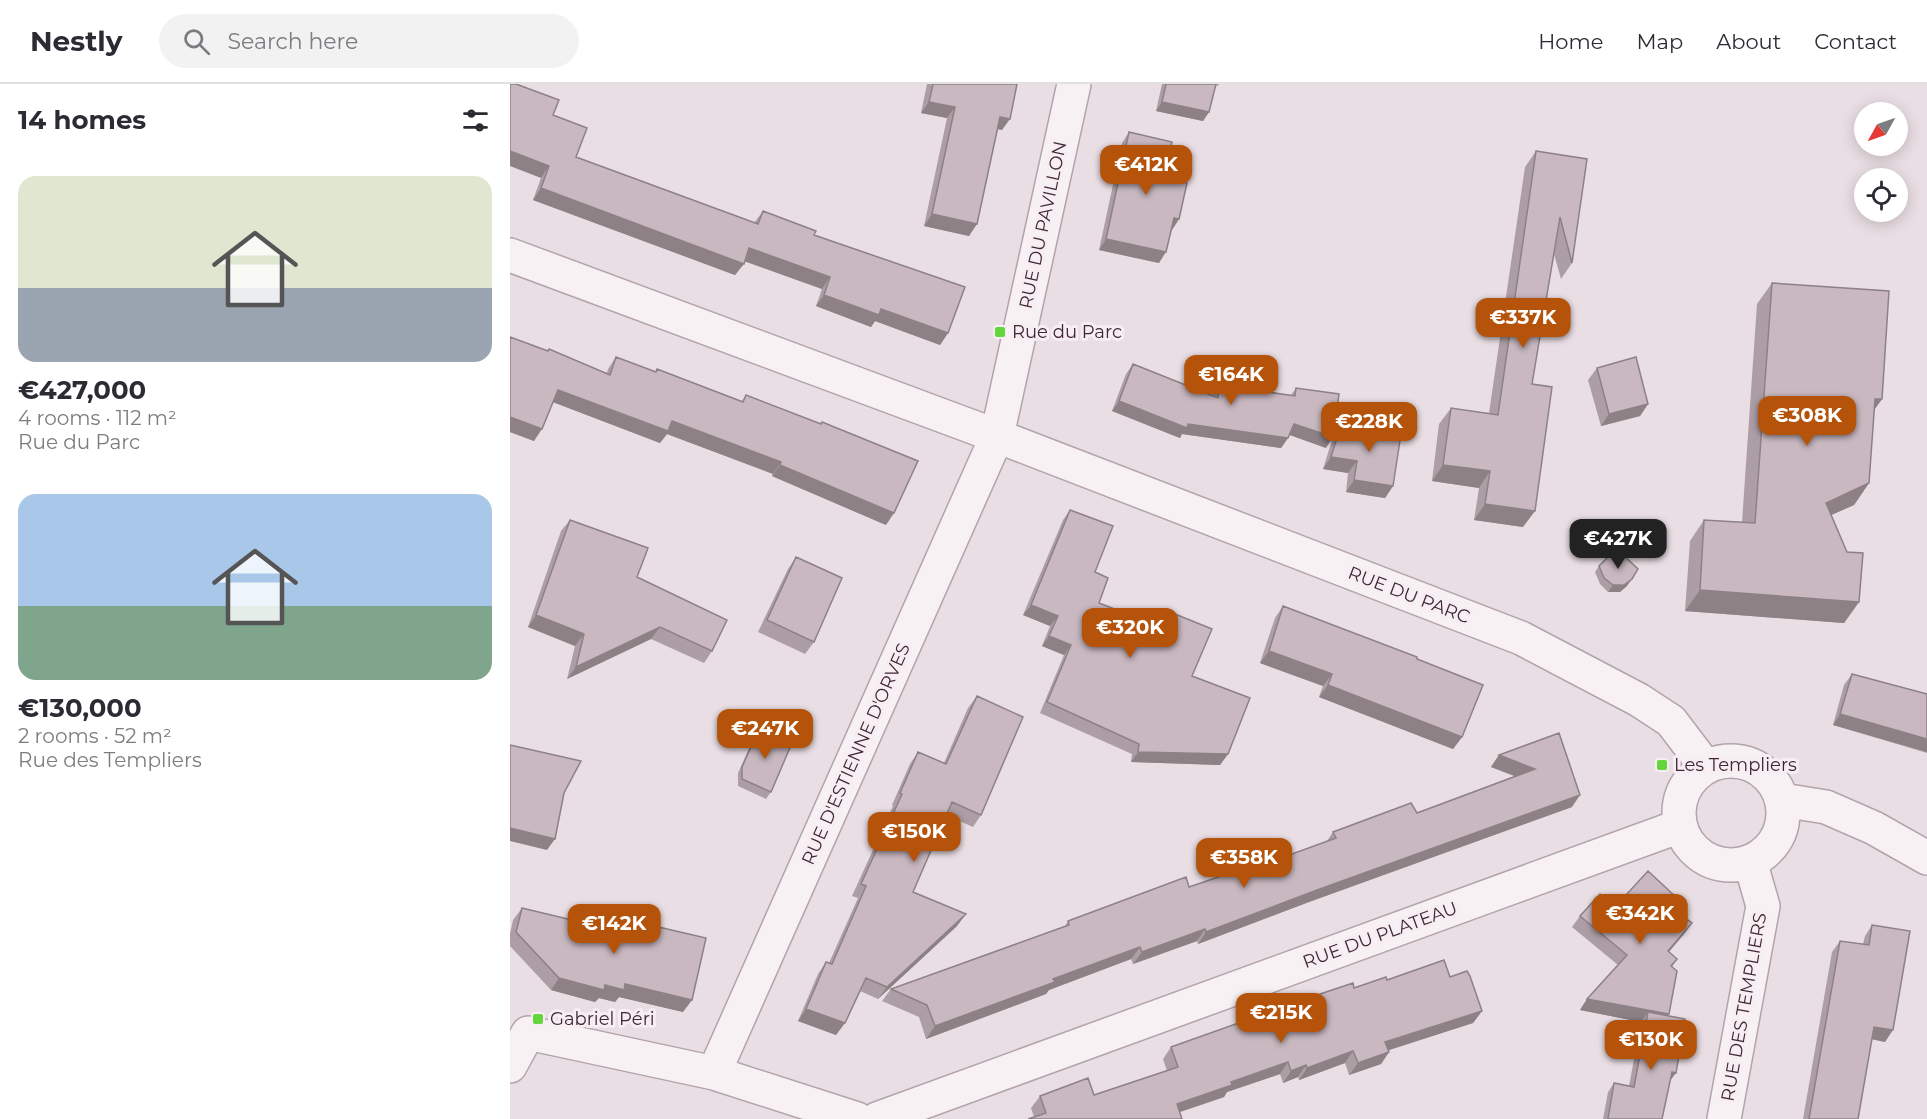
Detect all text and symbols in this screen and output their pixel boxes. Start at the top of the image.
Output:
search box [159,14,579,68]
text: Nestly [30,24,123,58]
icon: search [180,25,213,58]
text: Search here [228,28,358,55]
text: Home [1538,29,1603,54]
text: Map [1636,29,1683,54]
text: About [1716,29,1781,54]
text: Contact [1814,29,1897,54]
north arrow [1854,102,1908,156]
map controls [1854,102,1908,222]
text: 14 homes [18,104,146,136]
icon: filters [459,104,492,137]
street label: RUE DU PAVILLON [1014,139,1072,311]
pin: €412K [1104,145,1188,196]
text: €412K [1114,152,1178,176]
button: locate [1854,168,1908,222]
icon: home [201,215,309,323]
pin: €337K [1481,298,1565,349]
text: €337K [1490,305,1556,329]
place label: Rue du Parc [1012,321,1122,343]
marker: Rue du Parc [993,325,1007,339]
pin: €164K [1189,355,1273,406]
text: €164K [1198,362,1264,386]
text: €427,000 [18,374,146,406]
pin: €308K [1765,396,1849,447]
pin: €228K [1327,402,1411,453]
text: €308K [1772,403,1842,427]
text: 4 rooms · 112 m² [18,406,177,430]
text: €228K [1335,409,1403,433]
text: Rue du Parc [18,430,140,454]
pin: €427K [1576,519,1660,570]
text: €427K [1584,526,1652,550]
icon: home [201,533,309,641]
street label: RUE DU PARC [1345,562,1473,628]
pin: €320K [1088,608,1172,659]
text: €320K [1096,615,1164,639]
street label: RUE D'ESTIENNE D'ORVES [797,640,915,868]
text: €130,000 [18,692,142,724]
pin: €247K [723,709,807,760]
text: €247K [731,716,799,740]
text: 2 rooms · 52 m² [18,724,172,748]
text: Rue des Templiers [18,748,202,772]
place label: Les Templiers [1674,754,1797,776]
marker: Les Templiers [1655,758,1669,772]
pin: €150K [872,812,956,863]
text: €150K [882,819,946,843]
pin: €358K [1202,838,1286,889]
text: €358K [1210,845,1278,869]
pin: €342K [1598,894,1682,945]
street label: RUE DU PLATEAU [1300,897,1460,973]
text: €342K [1606,901,1674,925]
pin: €142K [572,904,656,955]
text: €142K [582,911,646,935]
street label: RUE DES TEMPLIERS [1717,911,1771,1103]
pin: €215K [1239,993,1323,1044]
text: €215K [1250,1000,1312,1024]
place label: Gabriel Péri [550,1008,655,1030]
marker: Gabriel Péri [531,1012,545,1026]
pin: €130K [1609,1020,1693,1071]
text: €130K [1619,1027,1683,1051]

